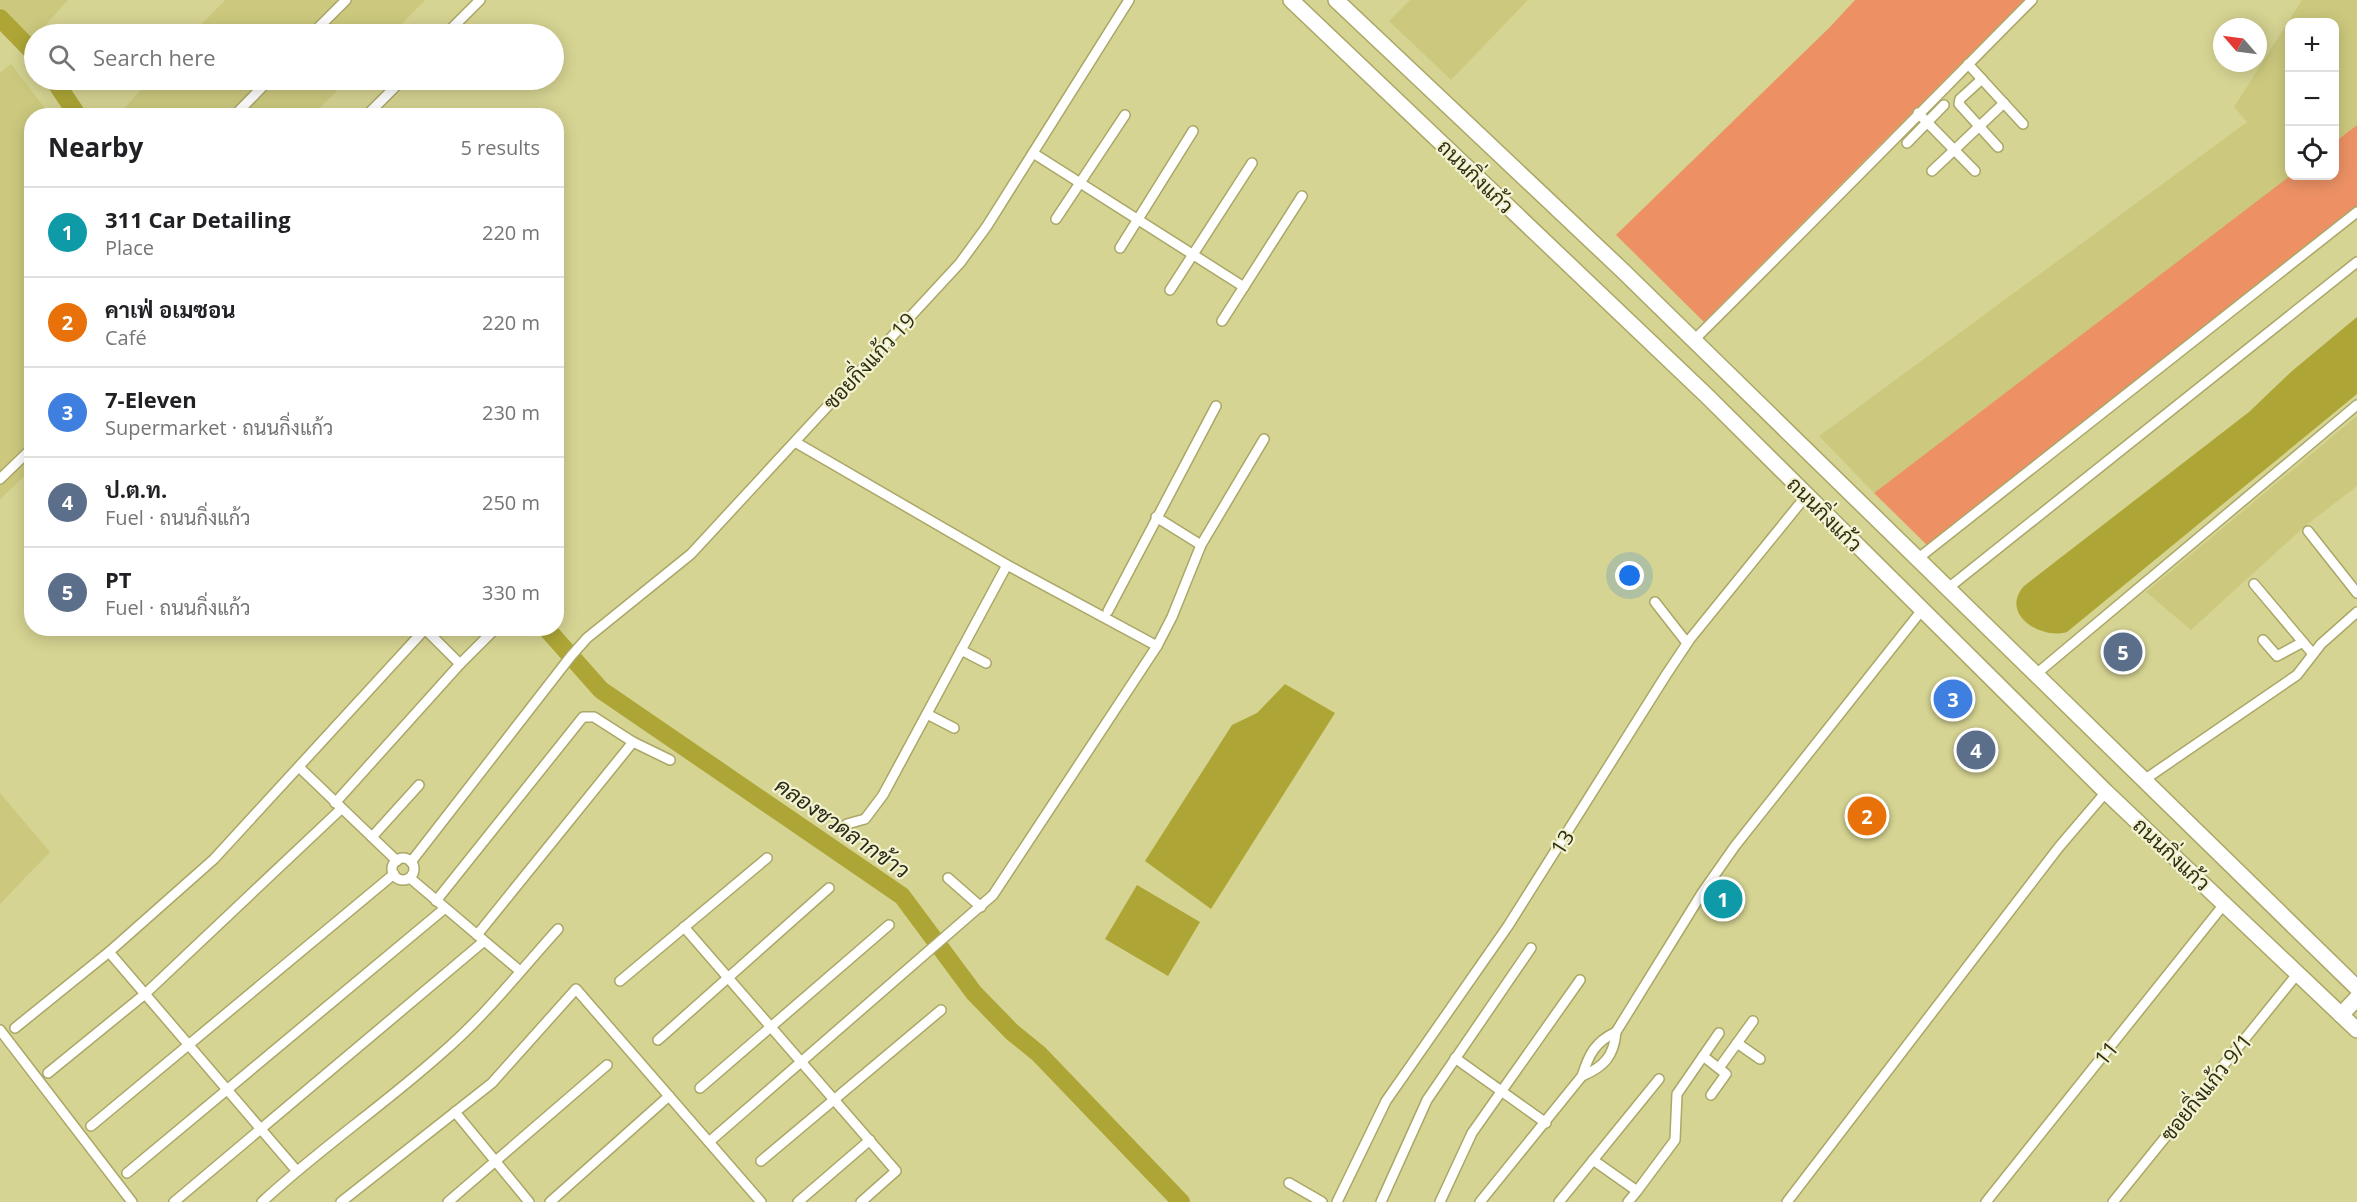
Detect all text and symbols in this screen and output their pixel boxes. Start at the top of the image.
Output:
north arrow [2213,18,2267,72]
map controls [2285,18,2339,180]
button: + [2285,18,2339,72]
search box [24,24,564,90]
icon: search [45,41,78,74]
text: Search here [93,42,216,72]
button: − [2285,72,2339,126]
button: locate [2285,126,2339,180]
text: Nearby [48,129,143,165]
street label: ถนนกิ่งแก้ว [1432,130,1523,219]
text: 5 results [460,134,540,161]
text: 311 Car Detailing [105,204,291,234]
text: 1 [62,219,73,246]
text: 220 m [482,219,540,246]
text: Place [105,234,154,261]
text: คาเฟ่ อเมซอน [105,294,236,324]
street label: ซอยกิ่งแก้ว 19 [814,304,921,416]
text: 2 [62,309,73,336]
text: 220 m [482,309,540,336]
text: Café [105,324,147,351]
text: 7-Eleven [105,384,197,414]
text: 3 [62,399,73,426]
text: 230 m [482,399,540,426]
text: Supermarket · ถนนกิ่งแก้ว [105,414,333,441]
street label: ถนนกิ่งแก้ว [1781,467,1872,558]
text: ป.ต.ท. [105,474,167,504]
text: 4 [62,489,73,516]
text: 250 m [482,489,540,516]
text: Fuel · ถนนกิ่งแก้ว [105,504,251,531]
your location [1615,561,1644,590]
text: PT [105,564,132,594]
text: 5 [62,579,73,606]
text: 330 m [482,579,540,606]
text: Fuel · ถนนกิ่งแก้ว [105,594,251,621]
pin: 5 [2104,630,2142,674]
pin: 3 [1934,676,1972,722]
pin: 4 [1956,728,1996,772]
water label: คลองชวดลากข้าว [770,769,916,885]
pin: 2 [1848,794,1886,838]
street label: ถนนกิ่งแก้ว [2127,808,2219,897]
street label: 13 [1544,824,1580,860]
pin: 1 [1704,876,1742,922]
street label: ซอยกิ่งแก้ว 9/1 [2151,1025,2258,1147]
street label: 11 [2088,1035,2124,1071]

